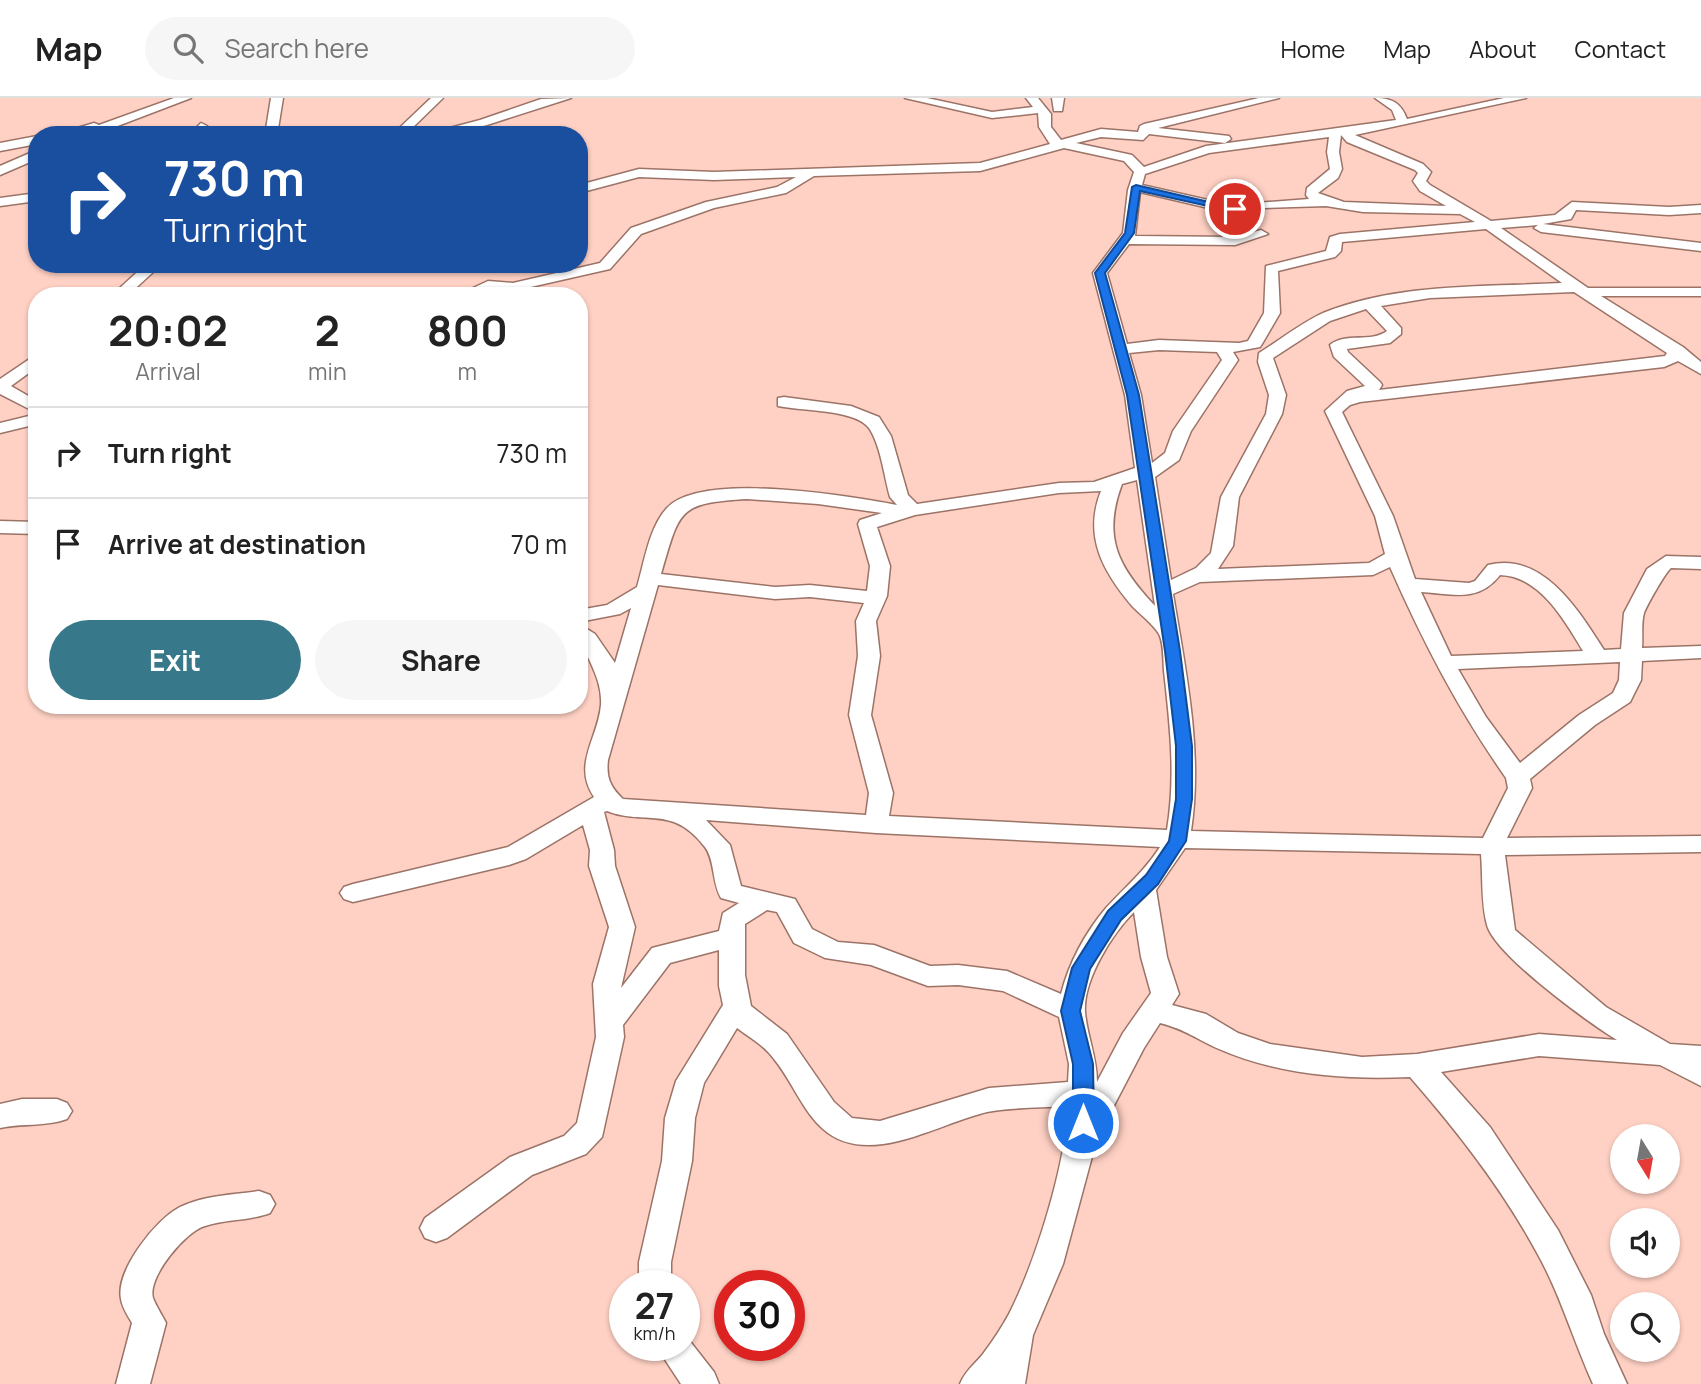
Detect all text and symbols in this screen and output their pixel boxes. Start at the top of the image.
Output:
search box [145,17,635,80]
text: Map [35,26,103,71]
icon: search [169,29,207,67]
text: Search here [225,30,369,66]
text: Home [1280,32,1345,65]
text: Map [1383,32,1431,65]
text: About [1469,32,1537,65]
text: Contact [1575,32,1666,65]
text: 730 m [164,144,305,211]
icon: right [49,154,140,245]
pin [1205,179,1265,239]
icon: arrive [1216,190,1254,228]
text: Turn right [164,208,307,252]
text: 20:02 [108,301,228,359]
text: 2 [315,301,340,359]
text: 800 [427,301,508,359]
text: Arrival [135,355,201,387]
text: min [308,355,347,387]
text: m [458,355,477,387]
icon: right [49,434,87,472]
text: Turn right [108,435,232,471]
text: 730 m [496,435,567,471]
icon: arrive [49,525,87,563]
text: Arrive at destination [108,526,366,562]
text: 70 m [511,526,567,562]
button: Exit [49,620,301,700]
button: Share [315,620,567,700]
position arrow [1046,1086,1120,1160]
north arrow [1610,1124,1680,1194]
map controls [1610,1124,1680,1362]
button: sound [1610,1208,1680,1278]
speed limit sign: 30 [714,1270,805,1361]
text: 27 [635,1282,674,1330]
button: search [1610,1292,1680,1362]
text: km/h [634,1321,675,1345]

